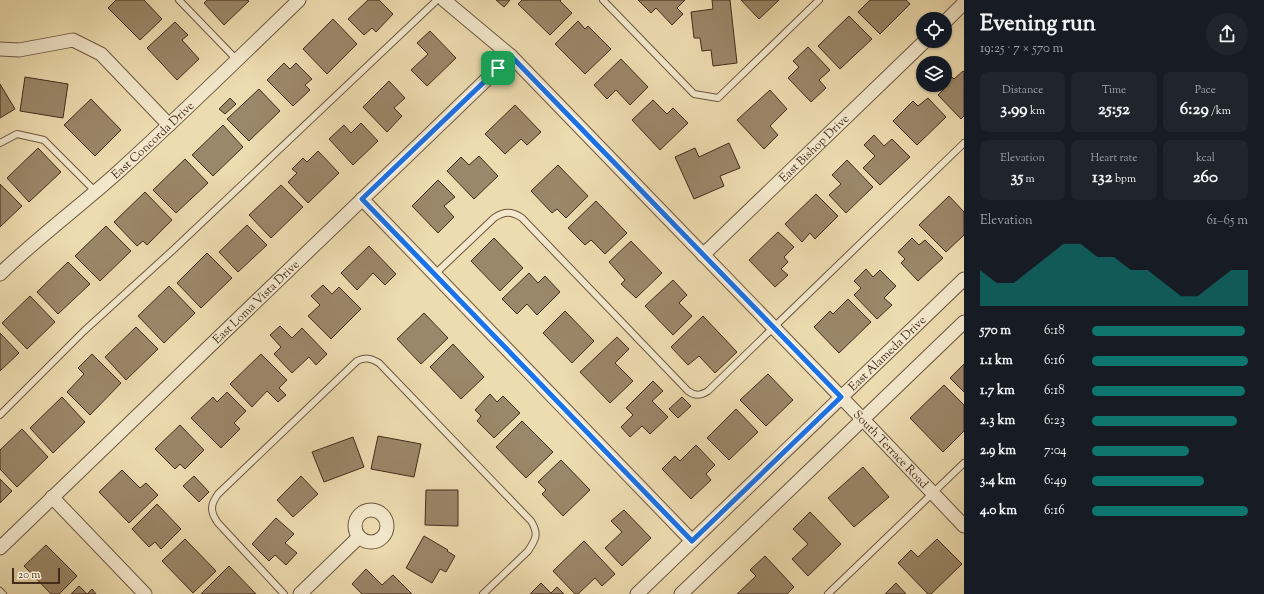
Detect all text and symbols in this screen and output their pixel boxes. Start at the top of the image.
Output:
text: Evening run [980,9,1096,41]
map controls [916,12,952,92]
button: locate [916,12,952,48]
button: share [1206,13,1248,55]
text: 19:25 · 7 × 570 m [980,40,1063,58]
pin [481,51,515,85]
button: layers [916,56,952,92]
icon: arrive [487,57,509,79]
text: Distance [1002,82,1043,98]
text: Time [1102,82,1126,98]
text: Pace [1195,82,1216,98]
street label: East Concorda Drive [108,97,199,184]
text: 3.99 [1000,98,1028,122]
text: 25:52 [1098,98,1130,122]
text: 6:29 [1180,98,1209,122]
text: km [1028,103,1045,119]
text: /km [1209,103,1231,119]
street label: East Bishop Drive [775,110,854,187]
text: Elevation [1000,150,1045,166]
text: Heart rate [1091,150,1137,166]
text: kcal [1196,150,1215,166]
text: 35 [1011,166,1023,190]
text: 132 [1092,166,1113,190]
text: 260 [1193,166,1218,190]
text: m [1023,171,1035,187]
text: bpm [1113,171,1136,187]
text: Elevation [980,212,1033,230]
text: 61–65 m [1206,212,1248,230]
street label: East Loma Vista Drive [209,256,304,349]
street label: East Alameda Drive [845,312,931,396]
text: 570 m [980,322,1011,340]
text: 6:18 [1044,322,1065,340]
text: 1.1 km [980,352,1013,370]
text: 6:16 [1044,352,1065,370]
text: 1.7 km [980,382,1015,400]
text: 6:18 [1044,382,1065,400]
street label: South Terrace Road [848,406,932,493]
text: 2.3 km [980,412,1015,430]
text: 6:23 [1044,412,1065,430]
text: 2.9 km [980,442,1016,460]
text: 7:04 [1044,442,1067,460]
text: 3.4 km [980,472,1016,490]
text: 6:49 [1044,472,1066,490]
text: 4.0 km [980,502,1017,520]
text: 6:16 [1044,502,1065,520]
scale bar [12,566,60,585]
text: 20 m [18,567,40,583]

